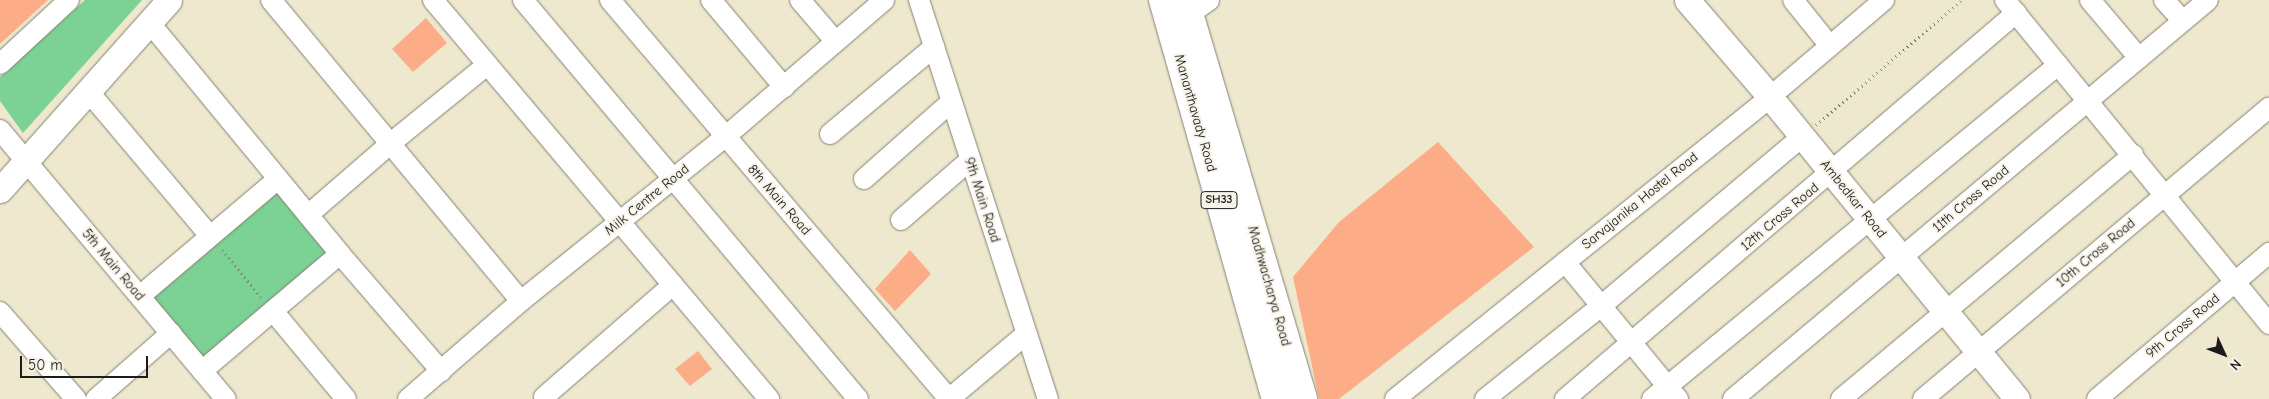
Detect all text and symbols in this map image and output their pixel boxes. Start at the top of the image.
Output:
street label: Mananthavady Road [1170,52,1220,174]
street label: Sarvajanika Hostel Road [1578,149,1702,253]
street label: 9th Main Road [960,155,1004,245]
street label: Ambedkar Road [1816,156,1890,242]
street label: Milk Centre Road [601,161,693,239]
street label: 8th Main Road [744,161,814,239]
street label: 11th Cross Road [1929,162,2013,236]
street label: 12th Cross Road [1738,179,1822,255]
road number: SH33 [1200,190,1238,210]
street label: 10th Cross Road [2053,215,2139,291]
street label: Madhwacharya Road [1244,224,1294,348]
street label: 5th Main Road [78,226,148,304]
street label: 9th Cross Road [2143,290,2223,362]
north arrow [2199,329,2249,379]
scale bar [22,346,150,378]
text: N [2226,355,2245,374]
text: 50 m [28,356,63,374]

